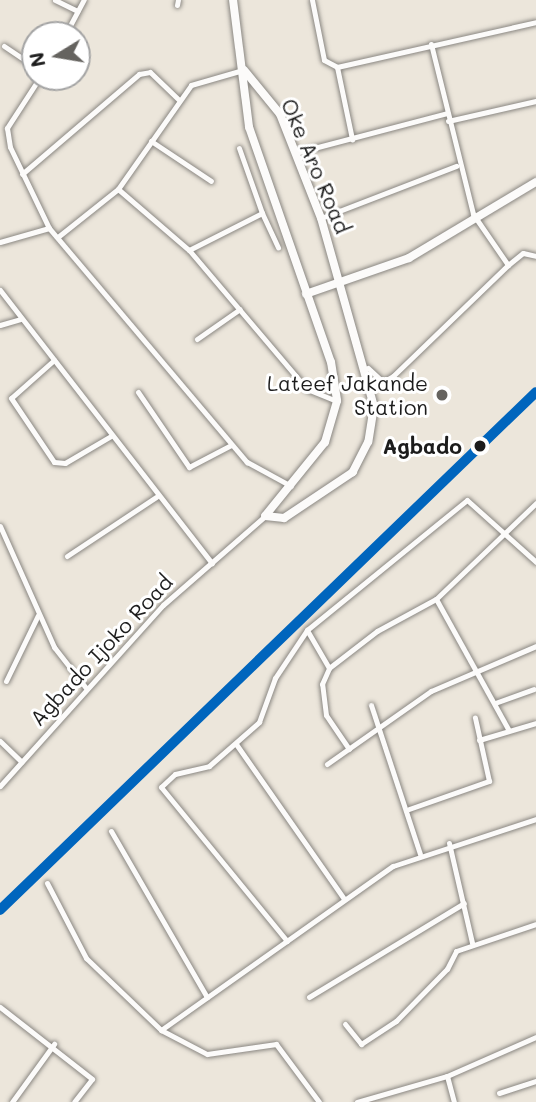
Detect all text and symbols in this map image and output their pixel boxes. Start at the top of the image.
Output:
north arrow [21,21,91,91]
text: N [23,50,51,69]
street label: Oke Aro Road [276,95,356,237]
place label: Lateef Jakande Station [267,370,428,420]
marker: Lateef Jakande Station [434,387,450,403]
place label: Agbado [383,433,462,459]
marker: Agbado [469,435,491,457]
street label: Agbado Ijoko Road [25,569,177,731]

